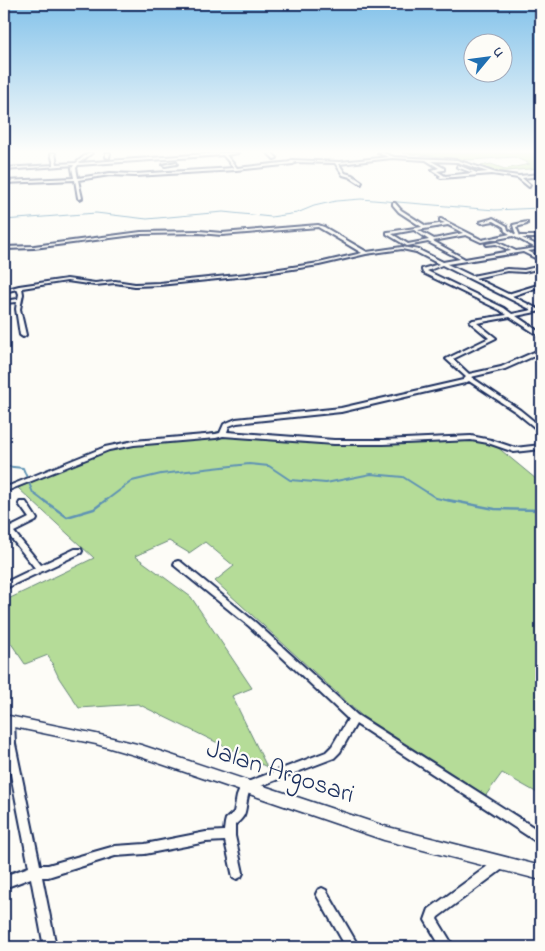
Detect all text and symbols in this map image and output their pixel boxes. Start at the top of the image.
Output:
north arrow [462,32,512,82]
text: U [487,43,509,62]
street label: Jalan Argosari [201,731,359,815]

